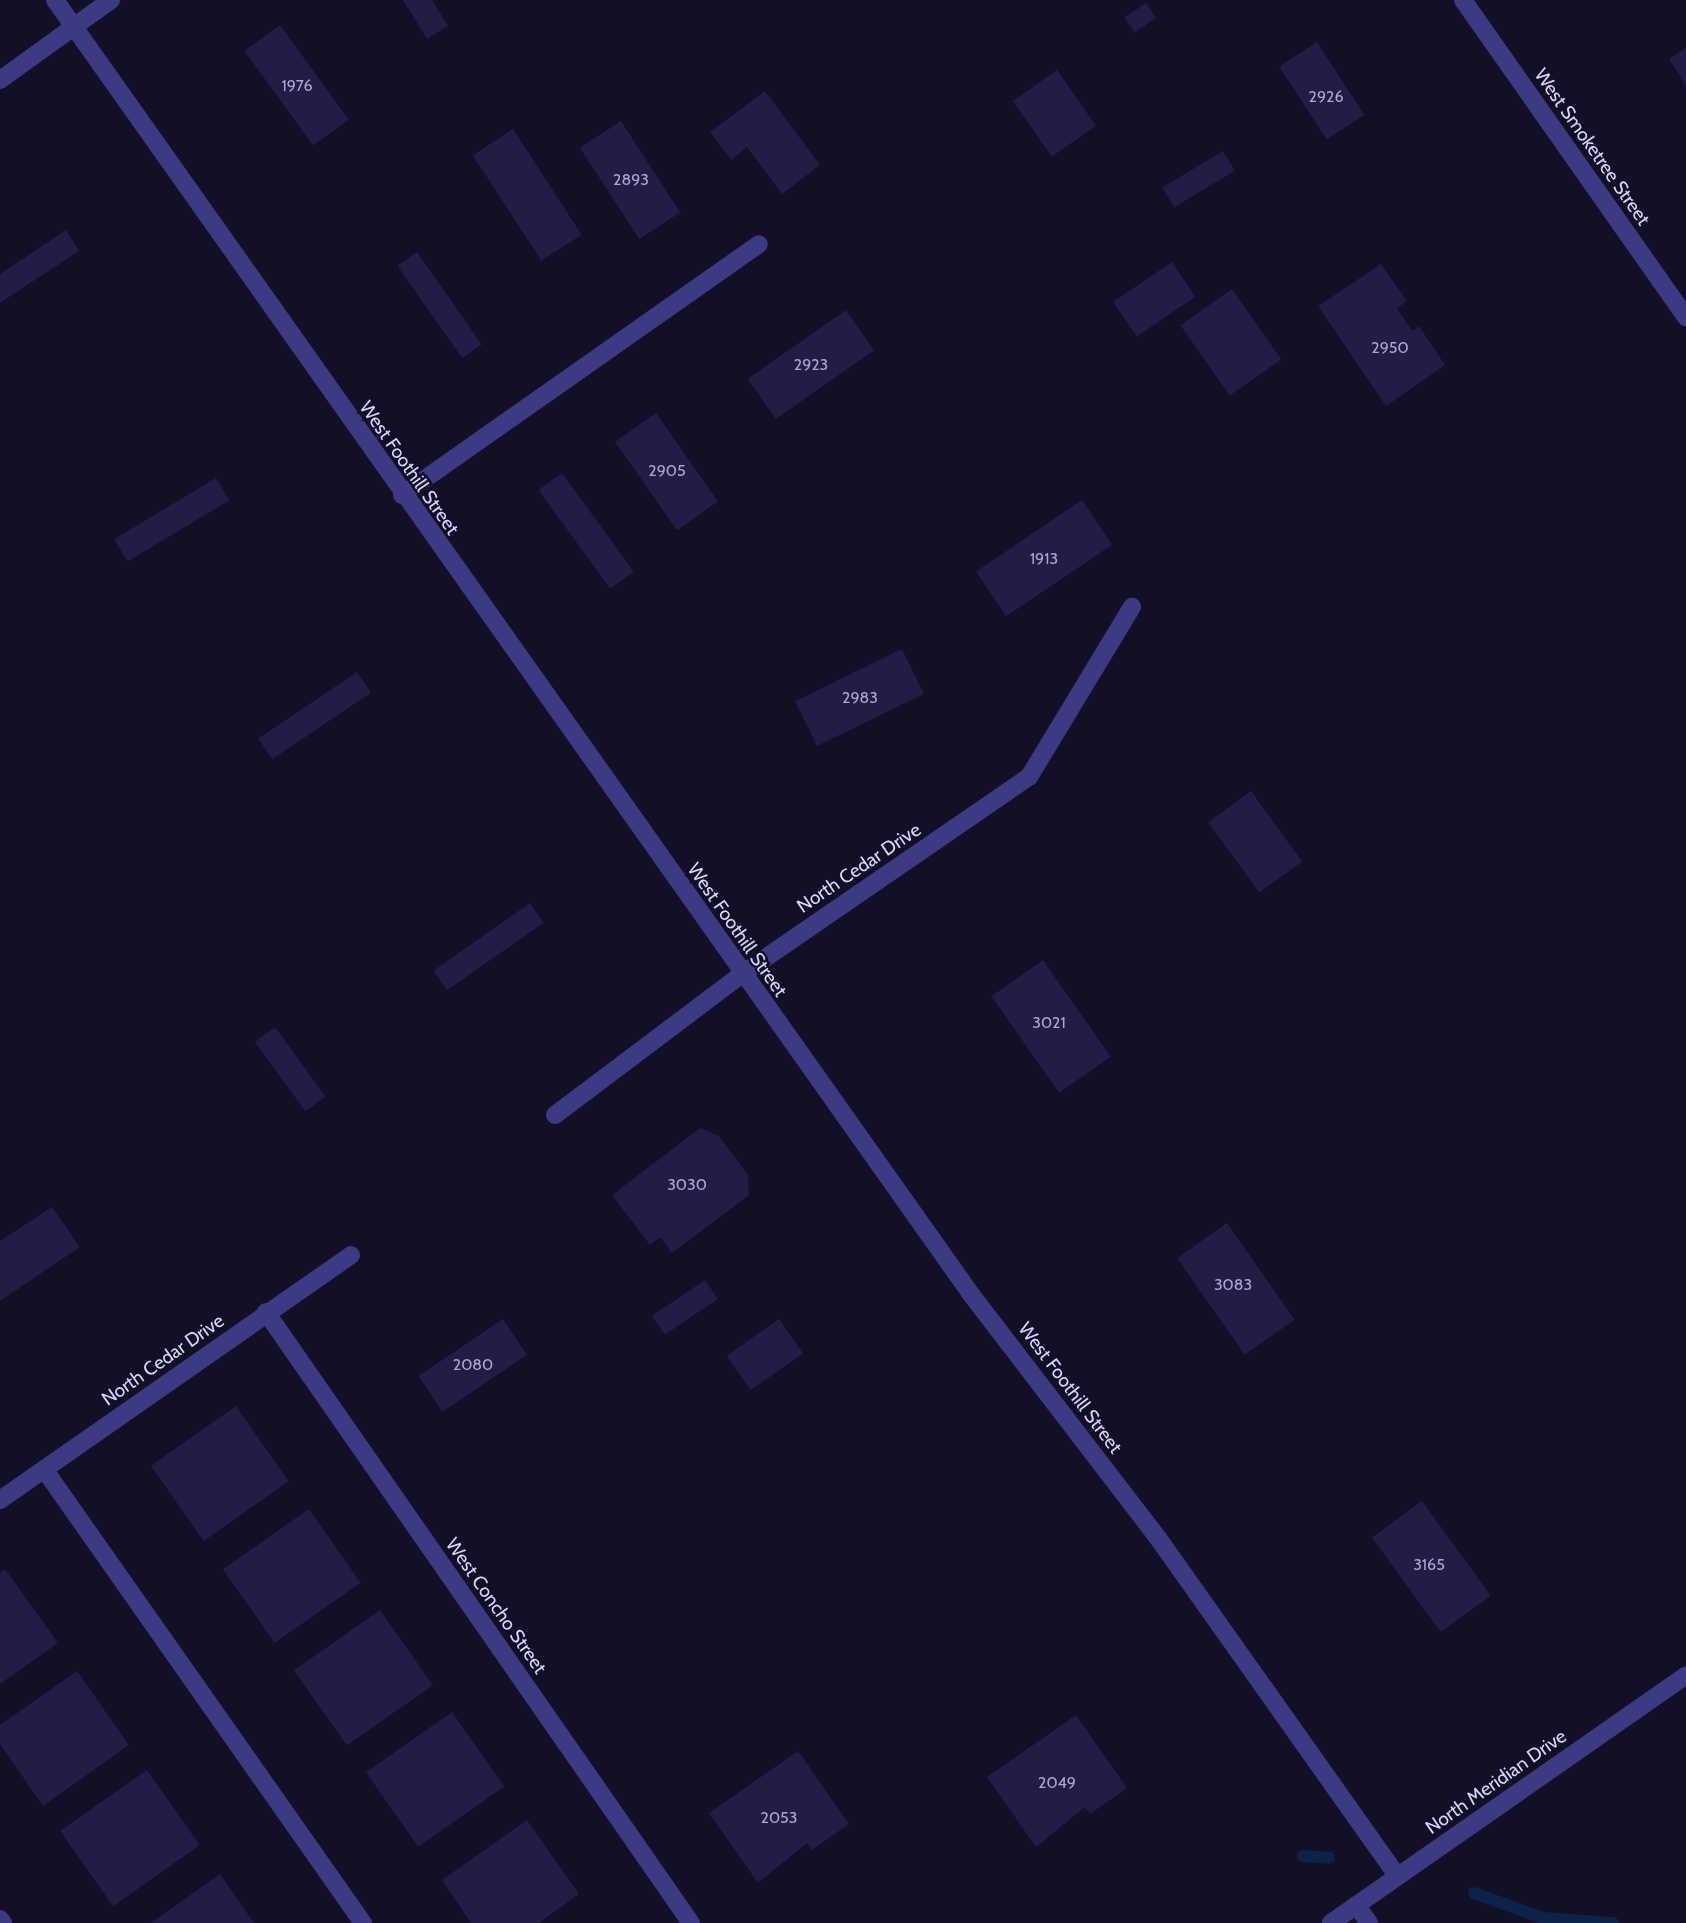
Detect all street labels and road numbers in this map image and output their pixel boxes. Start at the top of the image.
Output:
street label: West Smoketree Street [1529,64,1655,230]
street label: West Foothill Street [354,397,464,539]
street label: North Cedar Drive [793,818,925,918]
street label: West Foothill Street [682,859,792,1001]
street label: North Cedar Drive [97,1309,229,1411]
street label: West Foothill Street [1013,1318,1127,1458]
street label: West Concho Street [441,1534,551,1678]
street label: North Meridian Drive [1421,1725,1571,1839]

